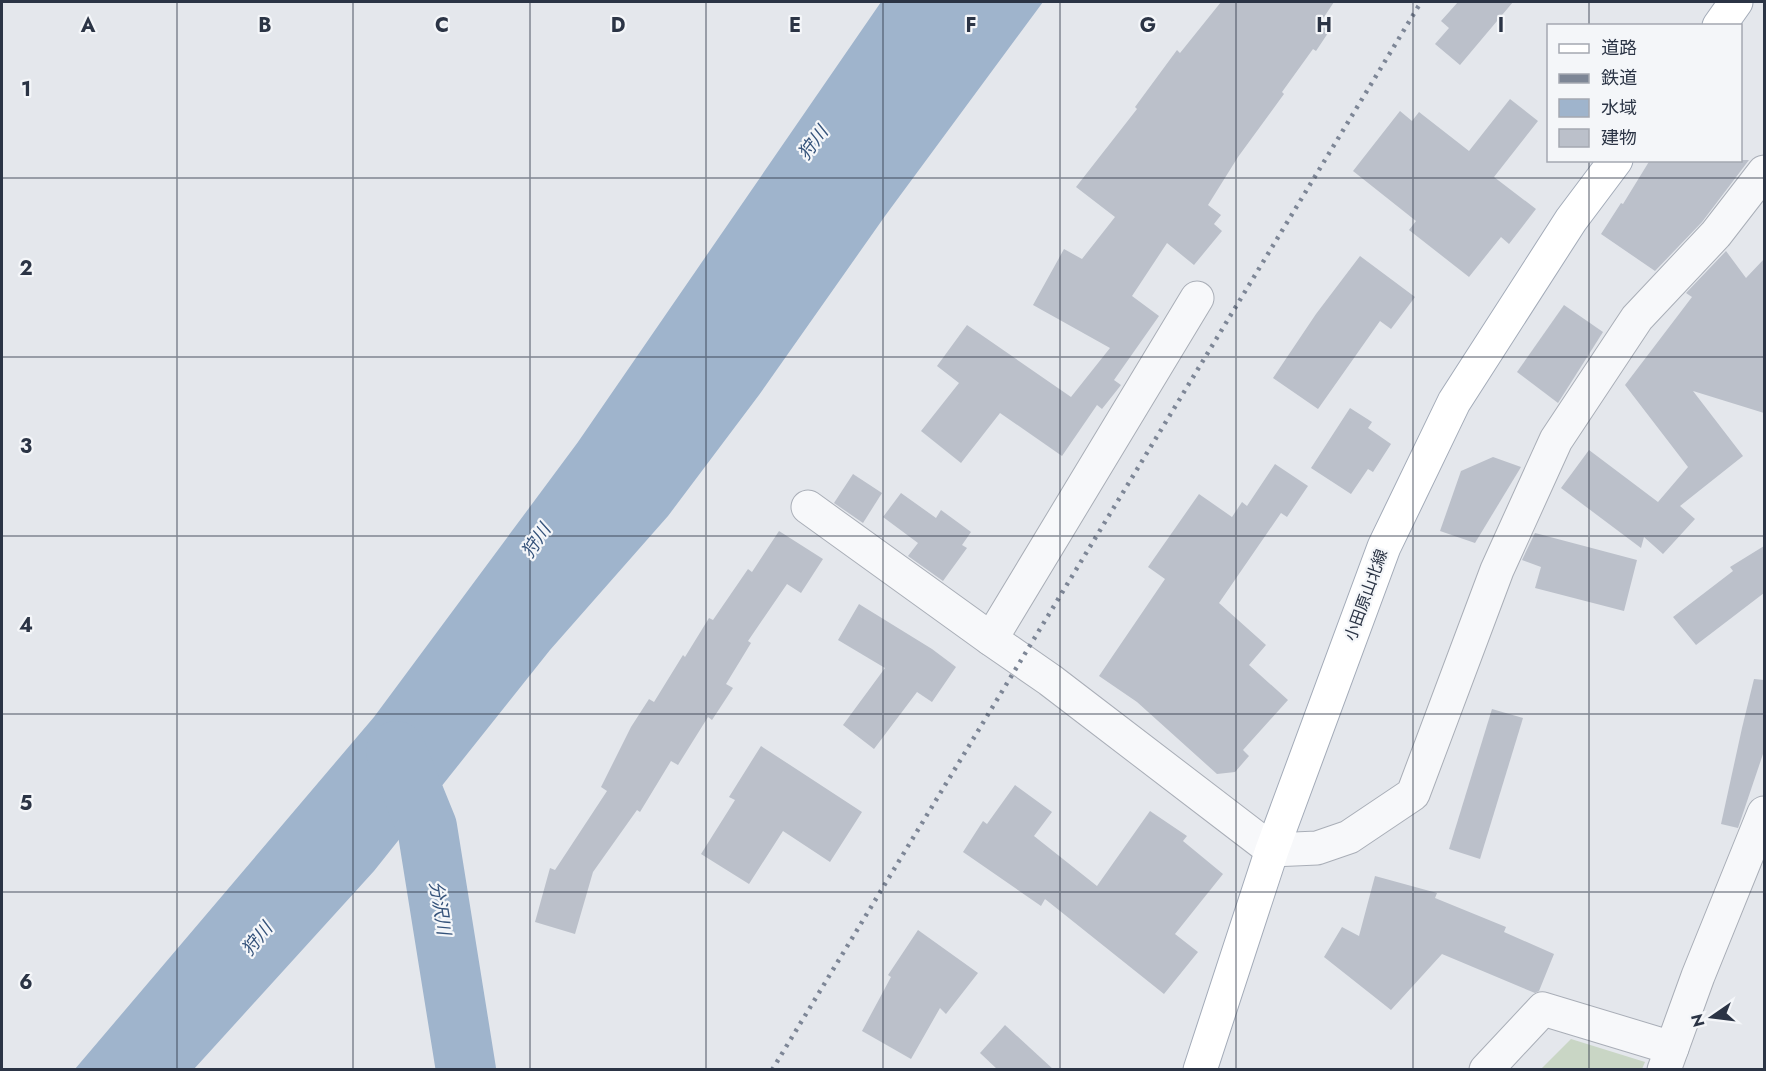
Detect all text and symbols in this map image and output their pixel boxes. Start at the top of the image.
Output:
text: A [80,11,96,40]
text: B [258,11,272,40]
text: C [435,11,449,40]
text: D [611,11,625,40]
text: E [789,11,801,40]
text: F [965,11,977,40]
text: G [1140,11,1156,40]
text: H [1316,11,1332,40]
text: I [1498,11,1504,40]
legend [1547,24,1742,162]
text: 道路 [1601,35,1637,61]
text: 鉄道 [1601,65,1637,91]
text: 1 [21,75,31,104]
text: 水域 [1601,95,1637,121]
water label: 狩川 [792,119,835,165]
text: 建物 [1601,125,1637,151]
text: 2 [19,254,33,283]
text: 3 [20,432,32,461]
water label: 狩川 [515,517,558,563]
street label: 小田原山北線 [1339,546,1393,644]
text: 4 [19,611,33,640]
text: 5 [20,789,33,818]
water label: 分沢川 [423,879,457,939]
water label: 狩川 [236,915,280,961]
text: 6 [19,968,33,997]
north arrow [1682,987,1742,1047]
text: N [1685,1012,1711,1029]

